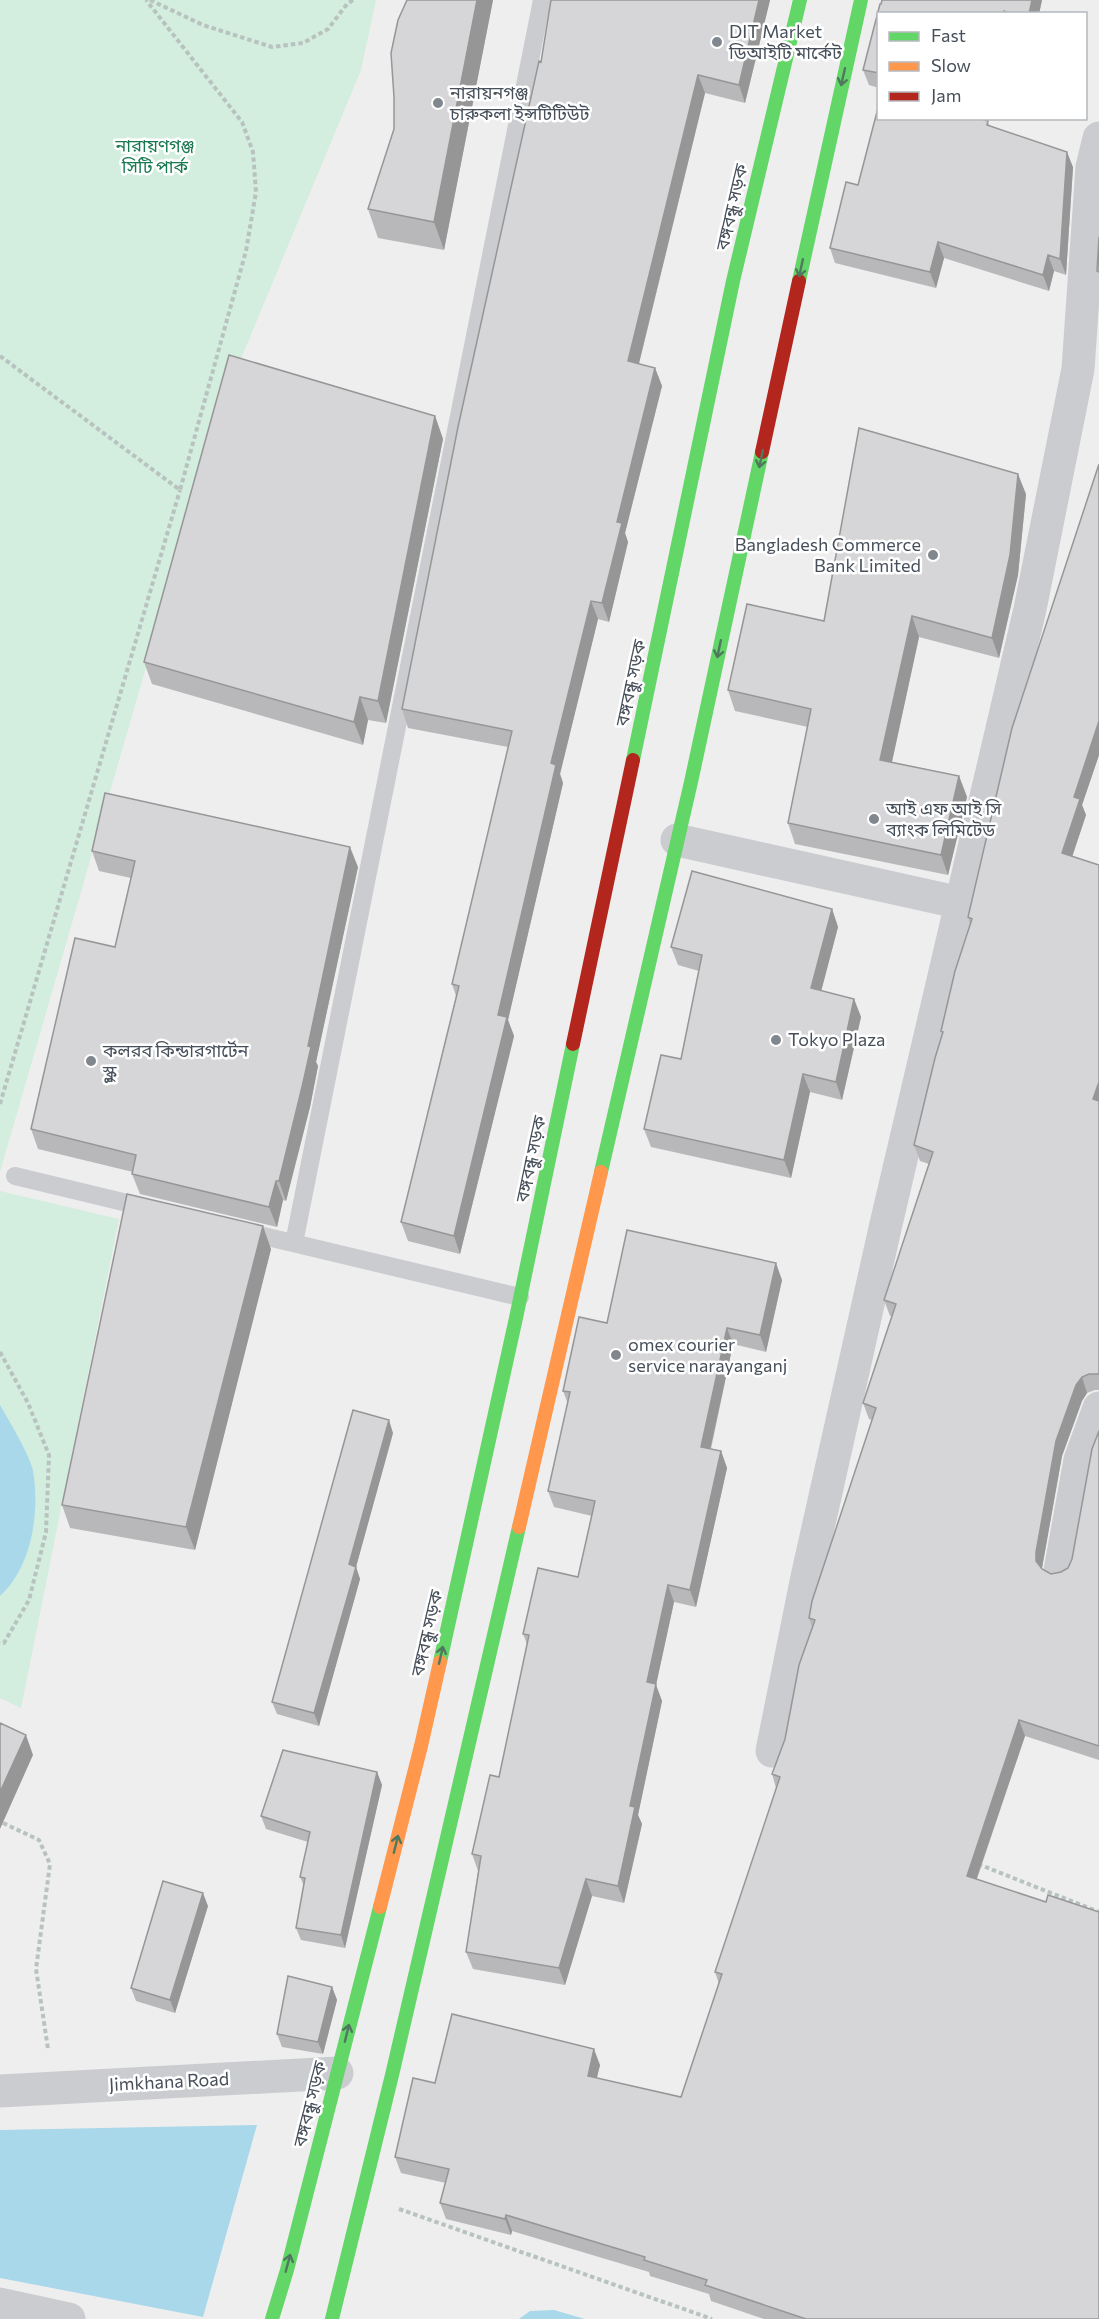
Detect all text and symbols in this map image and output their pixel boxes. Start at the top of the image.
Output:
legend [877,12,1087,120]
place label: DIT Market ডিআইটি মার্কেট [728,20,843,63]
text: Fast [931,24,966,46]
marker: DIT Market ডিআইটি মার্কেট [710,35,724,49]
text: Slow [931,54,971,76]
one-way arrow [836,68,848,87]
place label: নারায়নগঞ্জ চারুকলা ইন্সটিটিউট [449,81,591,124]
text: Jam [931,84,961,106]
marker: নারায়নগঞ্জ চারুকলা ইন্সটিটিউট [431,96,445,110]
park label: নারায়ণগঞ্জ সিটি পার্ক [115,134,194,177]
street label: বঙ্গবন্ধু সড়ক [710,161,754,254]
one-way arrow [795,258,806,277]
one-way arrow [755,448,766,468]
place label: Bangladesh Commerce Bank Limited [735,533,921,576]
marker: Bangladesh Commerce Bank Limited [926,548,940,562]
street label: বঙ্গবন্ধু সড়ক [610,637,652,730]
one-way arrow [713,640,725,659]
place label: আই এফ আই সি ব্যাংক লিমিটেড [885,797,1002,840]
marker: আই এফ আই সি ব্যাংক লিমিটেড [867,812,881,826]
place label: Tokyo Plaza [788,1028,886,1050]
marker: Tokyo Plaza [769,1033,783,1047]
place label: কলরব কিন্ডারগার্টেন স্কুল [102,1039,250,1084]
marker: কলরব কিন্ডারগার্টেন স্কুল [84,1054,98,1068]
street label: বঙ্গবন্ধু সড়ক [510,1113,552,1206]
place label: omex courier service narayanganj [628,1333,787,1376]
marker: omex courier service narayanganj [609,1348,623,1362]
street label: বঙ্গবন্ধু সড়ক [405,1587,449,1680]
one-way arrow [436,1646,447,1665]
one-way arrow [390,1835,402,1854]
one-way arrow [342,2024,354,2043]
street label: বঙ্গবন্ধু সড়ক [287,2058,333,2151]
street label: Jimkhana Road [108,2067,230,2095]
one-way arrow [283,2254,295,2273]

